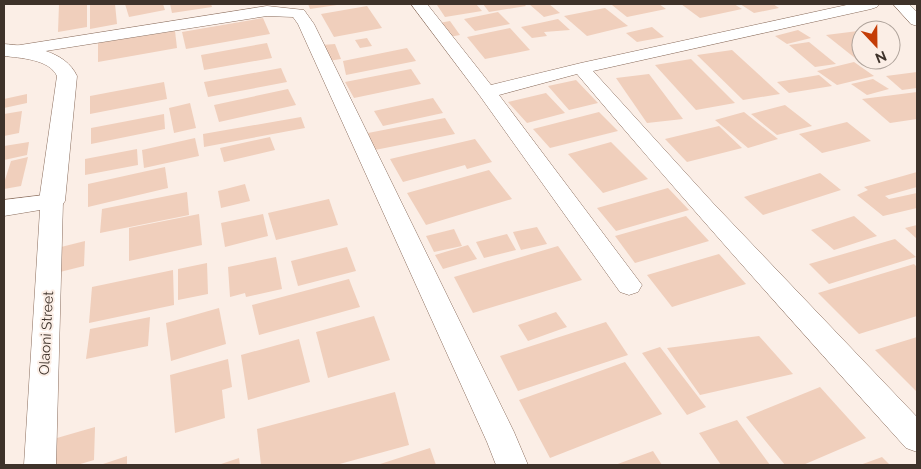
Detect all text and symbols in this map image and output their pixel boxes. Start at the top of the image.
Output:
north arrow [851,20,901,70]
text: N [873,48,889,66]
street label: Olaoni Street [36,290,56,375]

